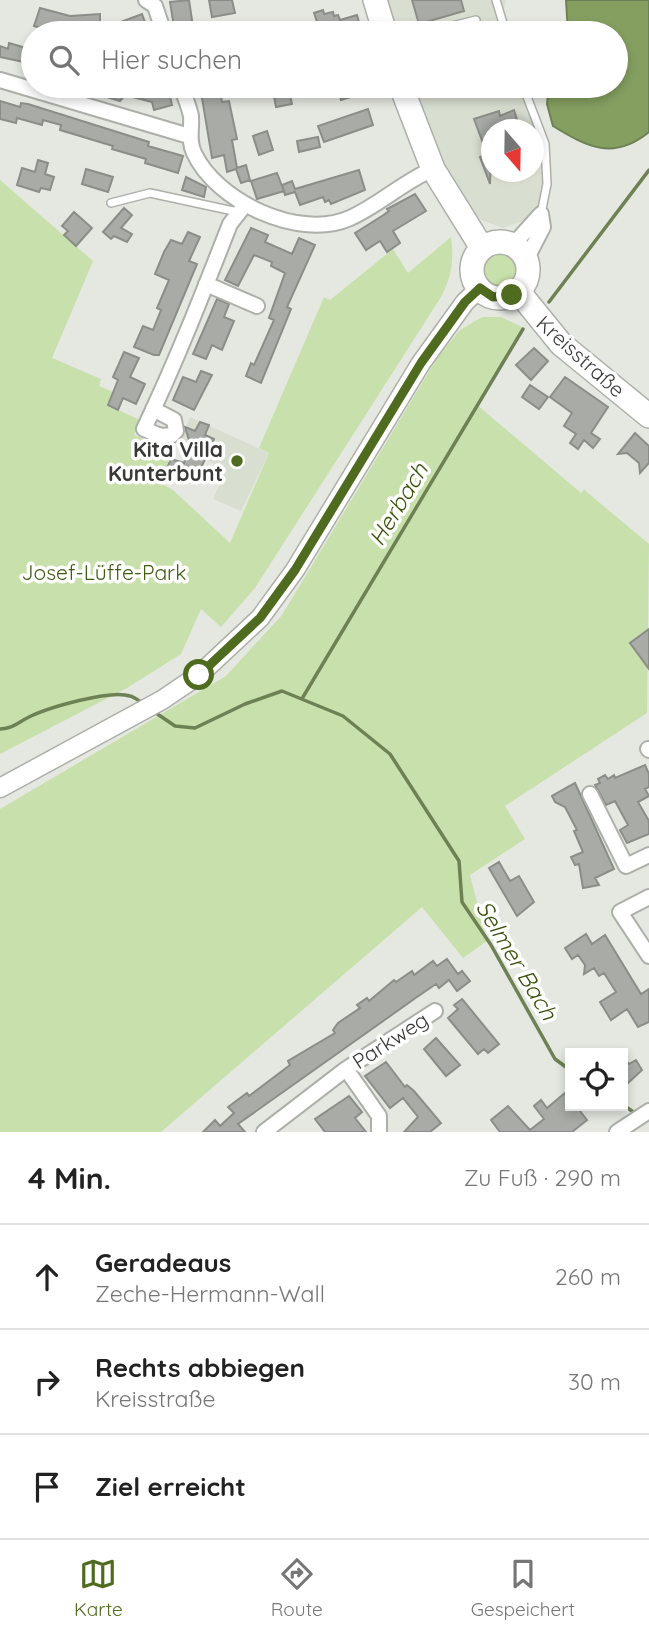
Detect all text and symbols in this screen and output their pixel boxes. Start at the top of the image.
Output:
search box [21,21,628,98]
icon: search [45,41,83,79]
text: Hier suchen [101,43,242,76]
north arrow [481,119,544,182]
route end [496,279,527,310]
street label: Kreisstraße [531,310,631,402]
place label: Kita Villa Kunterbunt [108,436,223,486]
marker: Kita Villa Kunterbunt [229,453,245,469]
water label: Herbach [362,457,434,551]
park label: Josef-Lüffe-Park [22,559,186,585]
route start [183,659,214,690]
water label: Selmer Bach [470,895,564,1026]
street label: Parkweg [347,1006,433,1074]
map controls [565,1048,628,1111]
button: locate [565,1048,628,1111]
text: 4 Min. [28,1159,111,1197]
text: Zu Fuß · 290 m [464,1163,621,1192]
text: Geradeaus [95,1246,231,1279]
icon: ahead [28,1258,66,1296]
text: 260 m [555,1262,621,1291]
text: Zeche-Hermann-Wall [95,1279,325,1308]
text: Rechts abbiegen [95,1351,305,1384]
icon: right [28,1363,66,1401]
text: 30 m [568,1367,621,1396]
text: Kreisstraße [95,1384,215,1413]
icon: arrive [28,1468,66,1506]
text: Ziel erreicht [95,1470,246,1503]
tab: Karte [74,1555,123,1621]
tab: Route [271,1555,323,1621]
tab: Gespeichert [471,1555,575,1621]

